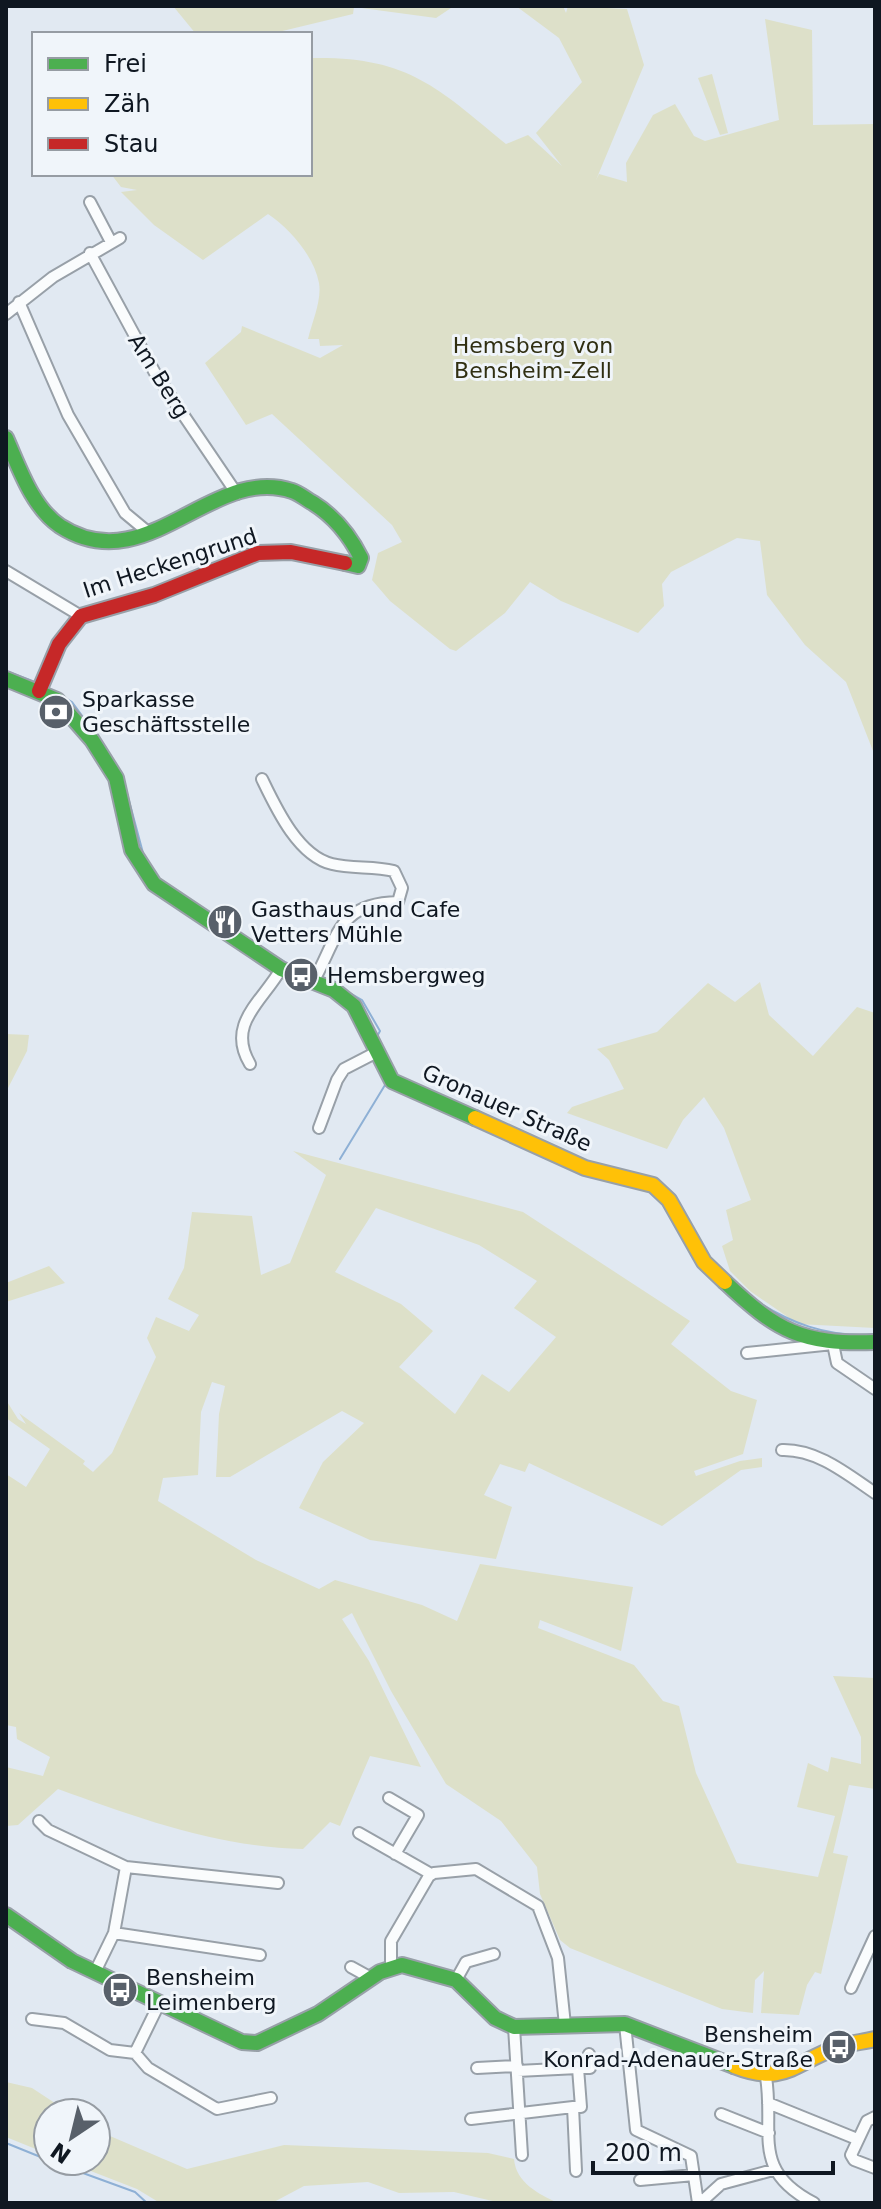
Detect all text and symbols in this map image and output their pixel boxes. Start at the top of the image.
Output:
legend [32,32,312,176]
text: Frei [104,50,147,78]
text: Zäh [104,90,150,118]
text: Stau [104,130,159,158]
street label: Am Berg [123,329,195,423]
park label: Hemsberg von Bensheim-Zell [453,333,613,383]
street label: Im Heckengrund [80,523,260,603]
place label: Sparkasse Geschäftsstelle [82,687,250,737]
bank icon: Sparkasse Geschäftsstelle [37,693,75,731]
place label: Gasthaus und Cafe Vetters Mühle [251,897,460,947]
restaurant icon: Gasthaus und Cafe Vetters Mühle [206,903,244,941]
bus stop icon: Hemsbergweg [282,956,320,994]
place label: Hemsbergweg [327,963,486,988]
street label: Gronauer Straße [419,1059,595,1157]
place label: Bensheim Leimenberg [146,1965,277,2015]
bus stop icon: Bensheim Leimenberg [101,1971,139,2009]
place label: Bensheim Konrad-Adenauer-Straße [543,2022,813,2072]
bus stop icon: Bensheim Konrad-Adenauer-Straße [820,2028,858,2066]
north arrow [32,2097,112,2177]
scale bar [593,2125,833,2175]
text: N [46,2137,76,2168]
text: 200 m [605,2139,682,2167]

